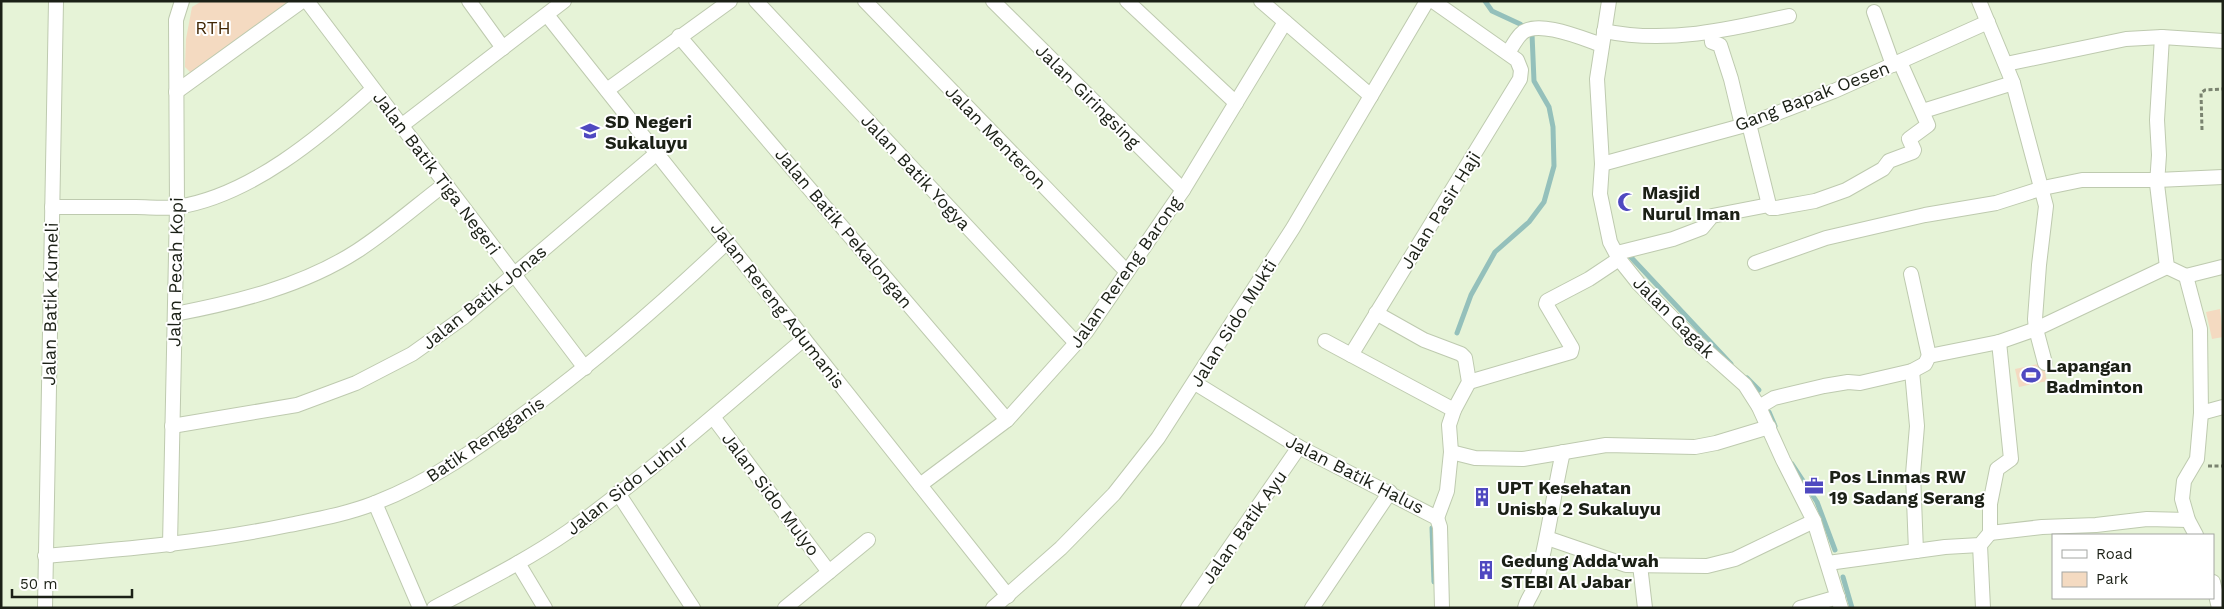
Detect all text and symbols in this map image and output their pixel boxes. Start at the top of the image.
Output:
park label: RTH [195,17,231,38]
street label: Jalan Giringsing [1032,40,1145,153]
street label: Gang Bapak Oesen [1732,57,1892,135]
street label: Jalan Menteron [941,81,1051,193]
street label: Jalan Batik Tiga Negeri [369,87,505,259]
street label: Jalan Batik Yogya [857,110,975,234]
place label: SD Negeri Sukaluyu [605,111,692,153]
school or university icon: SD Negeri Sukaluyu [579,120,601,142]
street label: Jalan Batik Pekalongan [771,144,917,312]
street label: Jalan Pasir Haji [1395,147,1485,273]
place label: Masjid Nurul Iman [1642,182,1740,224]
mosque icon: Masjid Nurul Iman [1616,191,1638,213]
street label: Jalan Rereng Barong [1065,192,1185,352]
street label: Jalan Pecah Kopi [163,197,187,347]
street label: Jalan Rereng Adumanis [706,218,850,392]
street label: Jalan Batik Kumeli [38,222,62,386]
street label: Jalan Batik Jonas [418,240,550,354]
street label: Jalan Sido Mukti [1185,255,1281,391]
street label: Jalan Gagak [1629,272,1719,362]
place label: Lapangan Badminton [2046,355,2143,397]
sports icon: Lapangan Badminton [2020,364,2042,386]
street label: Batik Rengganis [422,392,548,486]
street label: Jalan Sido Mulyo [718,428,824,560]
street label: Jalan Batik Halus [1282,430,1428,518]
street label: Jalan Sido Luhur [562,431,692,539]
street label: Jalan Batik Ayu [1197,466,1291,588]
place label: Pos Linmas RW 19 Sadang Serang [1829,466,1985,508]
office icon: Pos Linmas RW 19 Sadang Serang [1803,475,1825,497]
place label: UPT Kesehatan Unisba 2 Sukaluyu [1497,477,1661,519]
building icon: UPT Kesehatan Unisba 2 Sukaluyu [1471,486,1493,508]
legend [2052,534,2214,599]
text: Road [2096,545,2133,563]
place label: Gedung Adda'wah STEBI Al Jabar [1501,550,1659,592]
building icon: Gedung Adda'wah STEBI Al Jabar [1475,559,1497,581]
scale bar [12,566,132,598]
text: Park [2096,570,2129,588]
text: 50 m [20,575,57,593]

